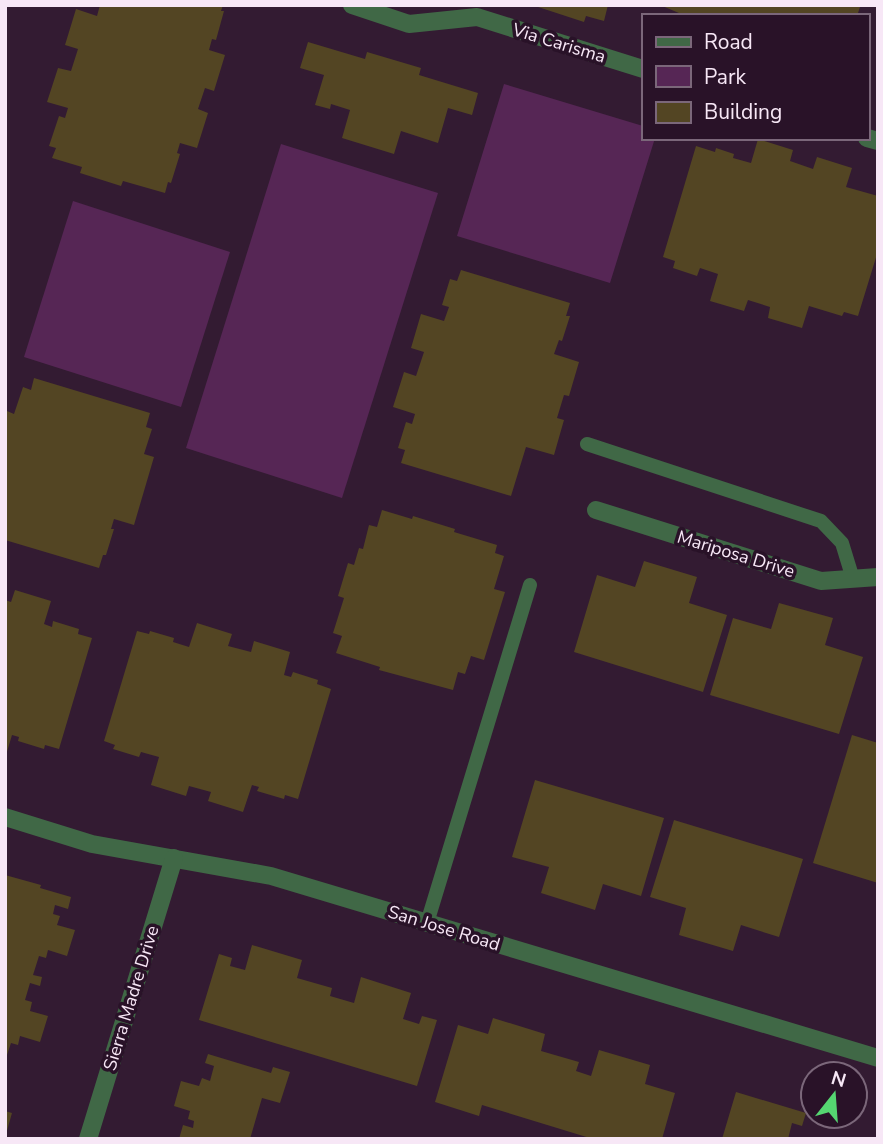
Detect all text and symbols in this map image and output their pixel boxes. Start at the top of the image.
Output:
legend [642,14,869,140]
street label: Via Carisma [508,17,609,69]
text: Road [704,28,753,56]
text: Park [704,63,746,91]
text: Building [704,98,782,126]
street label: Mariposa Drive [674,525,798,583]
street label: San Jose Road [385,900,503,956]
street label: Sierra Madre Drive [98,923,164,1073]
north arrow [799,1060,869,1130]
text: N [828,1065,849,1094]

